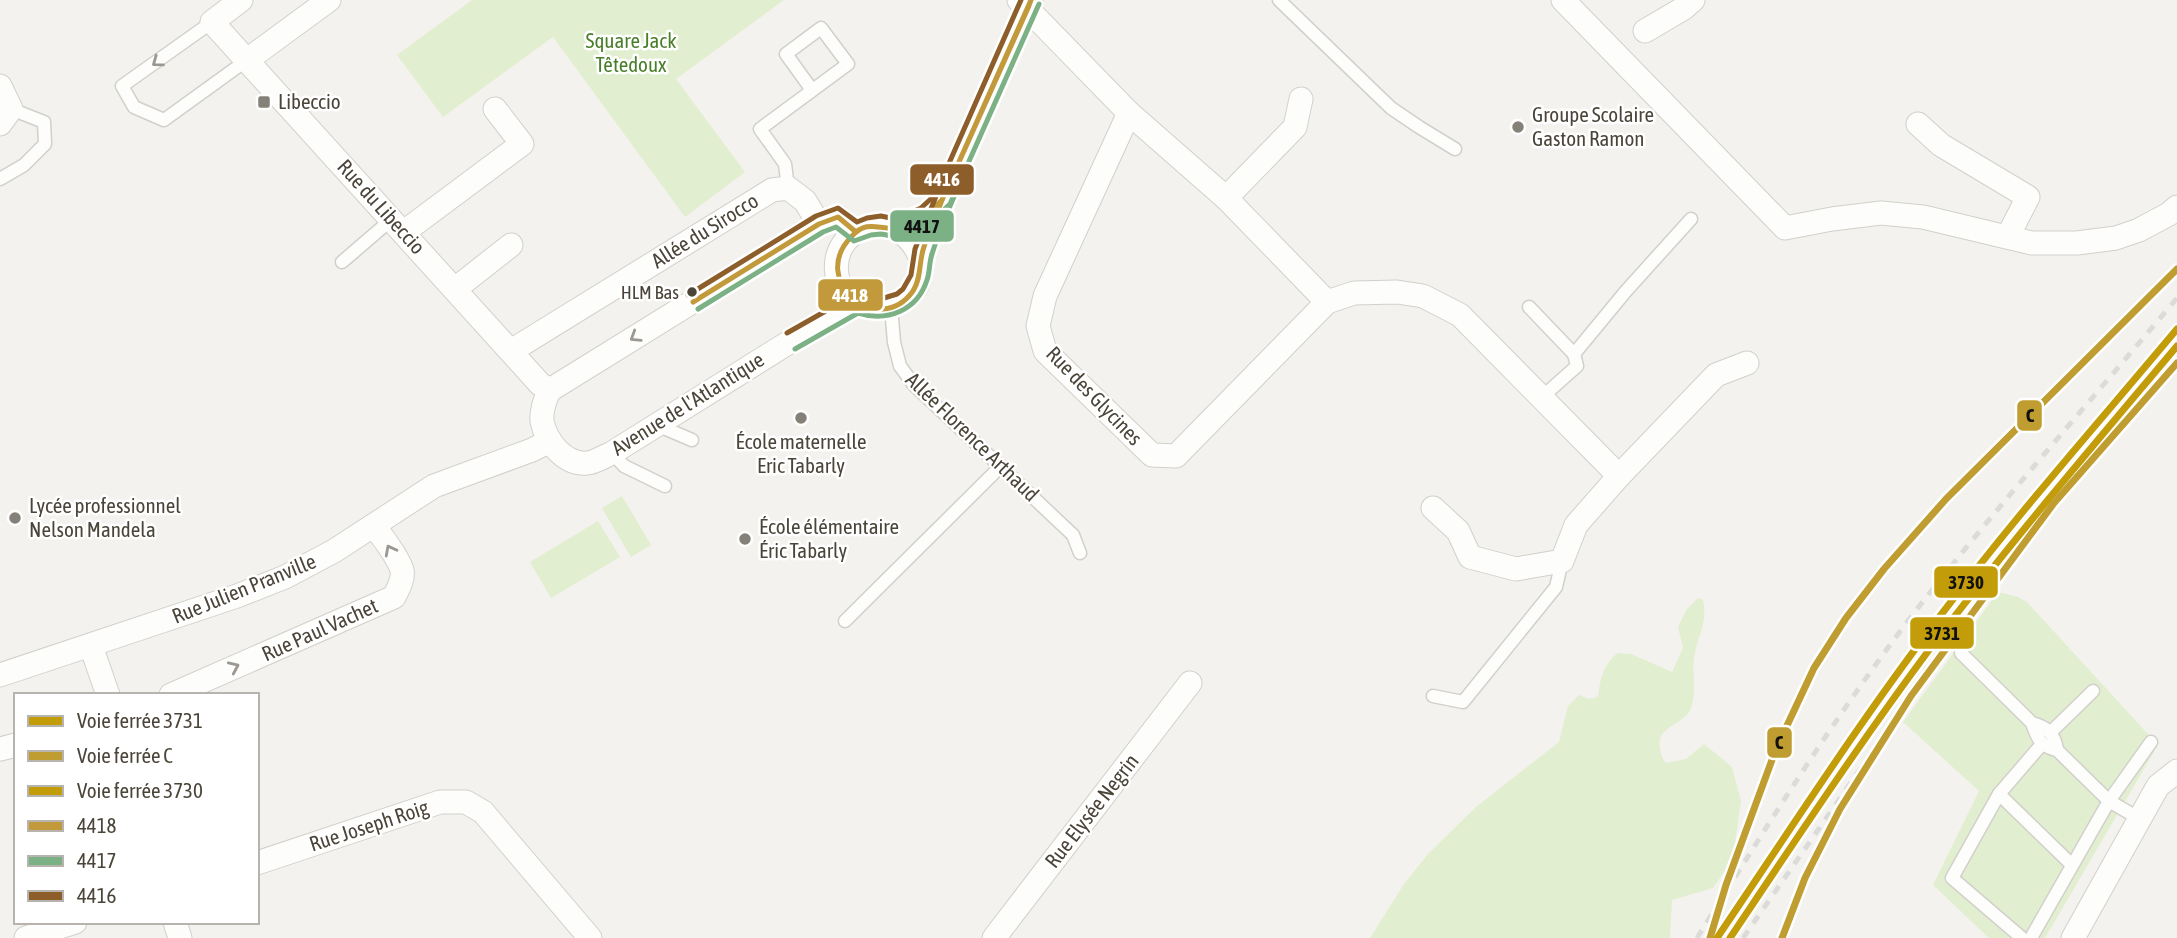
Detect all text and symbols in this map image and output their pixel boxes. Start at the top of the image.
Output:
park label: Square Jack Têtedoux [586,28,676,76]
one-way arrow [152,53,165,66]
place label: Libeccio [278,89,341,113]
marker: Libeccio [256,94,272,110]
place label: Groupe Scolaire Gaston Ramon [1532,102,1654,150]
marker: Groupe Scolaire Gaston Ramon [1510,119,1526,135]
street label: Rue du Libeccio [333,154,430,258]
line badge: 4416 [909,163,975,196]
text: 4416 [923,168,960,190]
street label: Allée du Sirocco [647,188,762,272]
line badge: 4417 [889,209,955,243]
text: 4417 [903,215,940,237]
line badge: 4418 [817,278,884,312]
place label: HLM Bas [621,281,679,303]
text: 4418 [831,284,868,306]
marker: HLM Bas [685,285,699,299]
one-way arrow [630,329,643,342]
street label: Rue des Glycines [1042,341,1148,449]
street label: Avenue de l'Atlantique [607,347,768,460]
street label: Allée Florence Arthaud [901,367,1044,506]
line badge: C [2016,399,2043,432]
text: C [2026,404,2035,426]
marker: École maternelle Eric Tabarly [793,410,809,426]
place label: École maternelle Eric Tabarly [736,429,866,477]
place label: Lycée professionnel Nelson Mandela [29,493,181,541]
marker: Lycée professionnel Nelson Mandela [7,510,23,526]
place label: École élémentaire Éric Tabarly [759,514,899,562]
marker: École élémentaire Éric Tabarly [737,531,753,547]
one-way arrow [385,544,398,557]
street label: Rue Julien Pranville [168,548,319,628]
line badge: 3730 [1933,565,1999,599]
text: 3730 [1948,571,1984,593]
street label: Rue Paul Vachet [258,593,381,665]
line badge: 3731 [1909,616,1975,650]
text: 3731 [1924,622,1960,644]
one-way arrow [227,662,239,676]
legend [14,693,259,924]
text: Voie ferrée 3731 [77,708,203,732]
line badge: C [1766,726,1793,759]
text: C [1775,731,1784,753]
text: Voie ferrée C [77,743,173,767]
street label: Rue Elysée Negrin [1039,749,1143,872]
text: Voie ferrée 3730 [77,778,203,802]
street label: Rue Joseph Roig [306,795,431,856]
text: 4418 [77,813,117,837]
text: 4417 [77,848,116,872]
text: 4416 [77,883,117,907]

